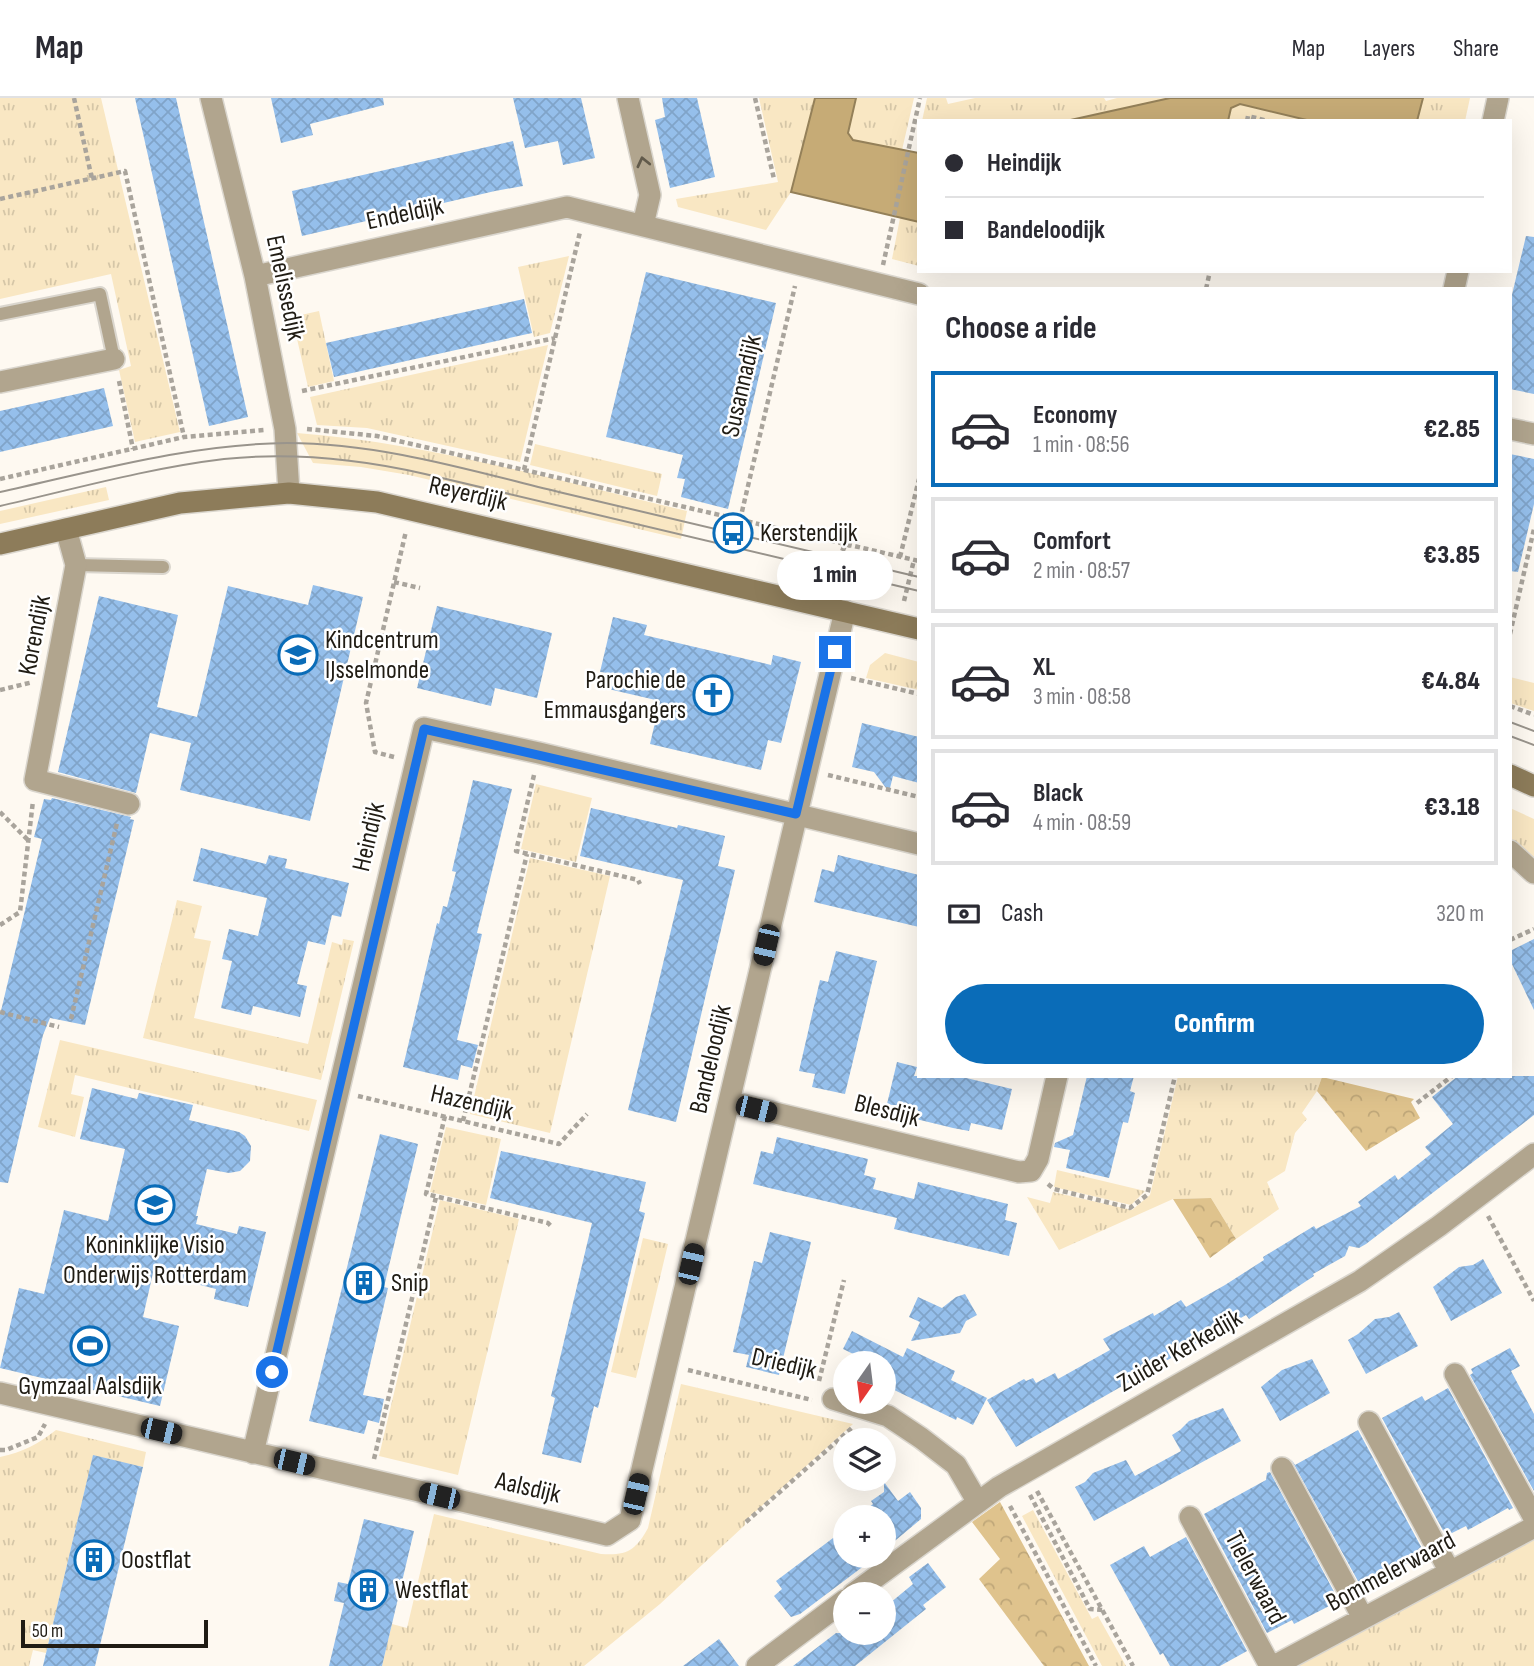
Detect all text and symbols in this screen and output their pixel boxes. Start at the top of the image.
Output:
text: Map [35,28,84,68]
text: Map [1292,34,1325,63]
text: Layers [1363,34,1415,63]
text: Share [1453,34,1499,63]
text: Heindijk [987,148,1062,179]
one-way arrow [636,156,651,168]
street label: Endeldijk [364,191,447,237]
text: Bandeloodijk [987,215,1105,246]
street label: Emelissedijk [259,232,311,344]
text: Choose a ride [945,309,1097,348]
street label: Susannadijk [715,332,769,440]
icon: car [949,398,1012,461]
text: Economy [1033,400,1117,431]
text: €2.85 [1424,414,1480,445]
text: 1 min · 08:56 [1033,431,1129,459]
street label: Reyerdijk [426,470,510,518]
bus stop icon: Kerstendijk [712,512,754,554]
place label: Kerstendijk [760,518,858,549]
icon: car [949,524,1012,587]
text: Comfort [1033,526,1111,557]
text: €3.85 [1423,540,1480,571]
callout: 1 min [777,550,893,600]
text: 2 min · 08:57 [1033,557,1130,585]
text: 1 min [813,561,857,589]
street label: Korendijk [12,592,58,678]
place label: Kindcentrum IJsselmonde [325,625,439,686]
school or university icon: Kindcentrum IJsselmonde [277,634,319,676]
route end [819,636,851,668]
icon: car [949,650,1012,713]
text: XL [1033,652,1055,683]
place label: Parochie de Emmausgangers [544,665,686,726]
text: €4.84 [1421,666,1480,697]
church icon: Parochie de Emmausgangers [692,674,734,716]
text: 3 min · 08:58 [1033,683,1131,711]
icon: car [949,776,1012,839]
text: Black [1033,778,1083,809]
text: €3.18 [1424,792,1480,823]
street label: Heindijk [346,799,392,875]
text: 4 min · 08:59 [1033,809,1131,837]
icon: cash [945,895,983,933]
text: Cash [1001,898,1044,929]
text: 320 m [1436,900,1484,928]
car [752,922,781,968]
button: Confirm [945,984,1484,1064]
street label: Bandeloodijk [683,1001,739,1116]
street label: Hazendijk [428,1078,516,1128]
street label: Blesdijk [851,1088,923,1134]
car [734,1094,779,1124]
school or university icon: Koninklijke Visio Onderwijs Rotterdam [134,1184,176,1226]
place label: Koninklijke Visio Onderwijs Rotterdam [63,1230,247,1291]
car [677,1241,706,1287]
building icon: Snip [343,1262,385,1304]
place label: Snip [391,1268,429,1299]
street label: Zuider Kerkedijk [1112,1303,1248,1399]
sports icon: Gymzaal Aalsdijk [69,1325,111,1367]
street label: Driedijk [748,1341,820,1387]
north arrow [833,1351,896,1414]
map controls [833,1351,896,1645]
route start [256,1356,288,1388]
place label: Gymzaal Aalsdijk [18,1371,162,1402]
car [139,1416,184,1446]
button: layers [833,1428,896,1491]
car [272,1447,317,1477]
street label: Aalsdijk [491,1465,564,1511]
car [622,1471,651,1517]
car [417,1481,462,1511]
button: + [833,1505,896,1568]
street label: Bommelerwaard [1321,1525,1461,1619]
street label: Tielerwaard [1218,1526,1292,1630]
building icon: Oostflat [73,1539,115,1581]
place label: Oostflat [121,1545,191,1576]
building icon: Westflat [347,1569,389,1611]
place label: Westflat [395,1575,469,1606]
button: − [833,1582,896,1645]
scale bar [21,1617,208,1649]
text: 50 m [32,1620,63,1643]

